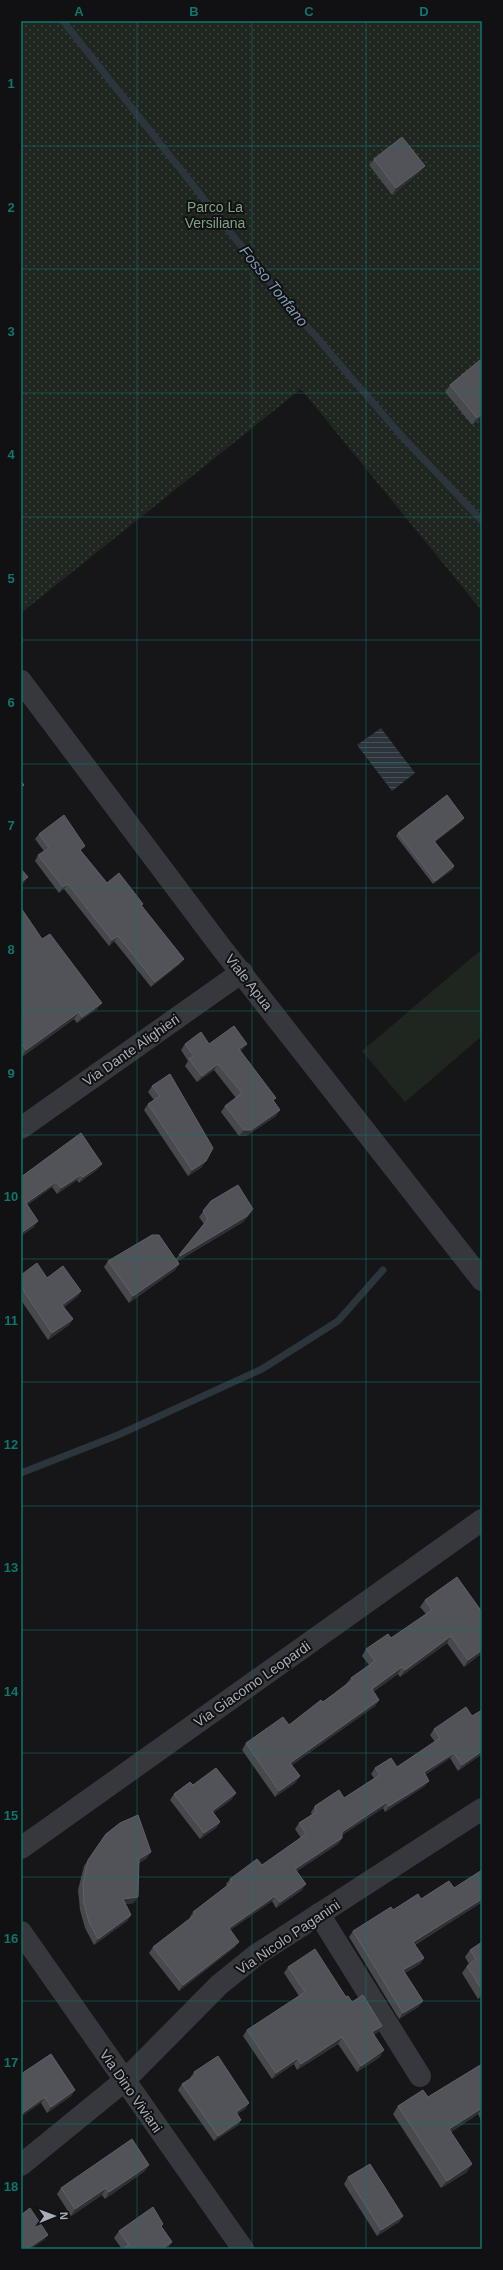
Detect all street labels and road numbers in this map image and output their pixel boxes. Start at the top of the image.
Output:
street label: Viale Apua [222,951,276,1013]
street label: Via Dante Alighieri [80,1011,182,1089]
street label: Via Giacomo Leopardi [191,1638,313,1730]
street label: Via Nicolo Paganini [233,1896,343,1978]
street label: Via Dino Viviani [96,2046,166,2136]

